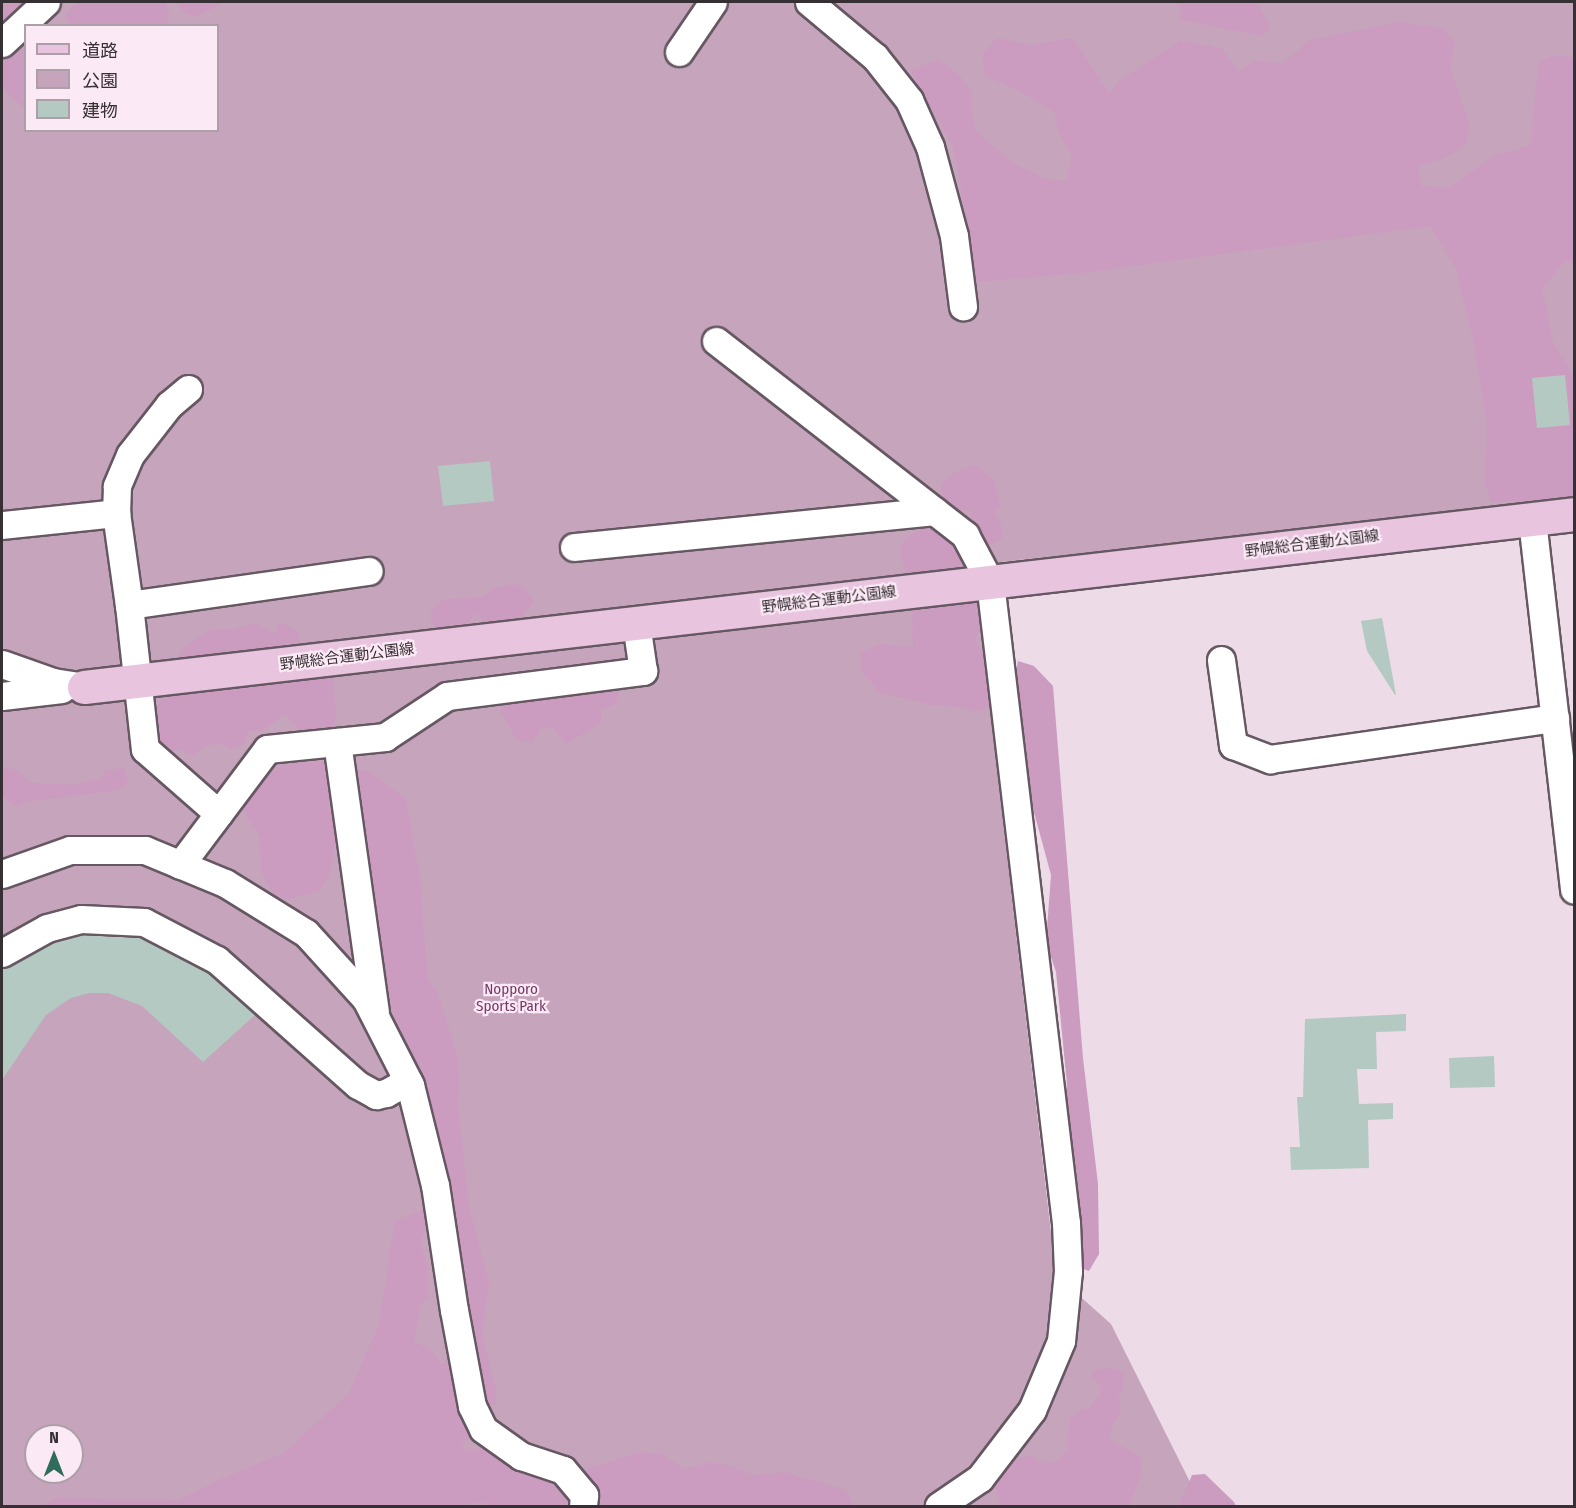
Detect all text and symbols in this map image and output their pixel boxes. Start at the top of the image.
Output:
legend [24,24,219,132]
text: 道路 [82,40,118,62]
text: 公園 [82,70,118,92]
text: 建物 [82,100,118,122]
street label: 野幌総合運動公園線 [1244,527,1380,561]
street label: 野幌総合運動公園線 [761,583,897,617]
street label: 野幌総合運動公園線 [279,640,415,674]
park label: Nopporo Sports Park [476,980,546,1015]
north arrow [24,1424,84,1484]
text: N [49,1428,59,1447]

